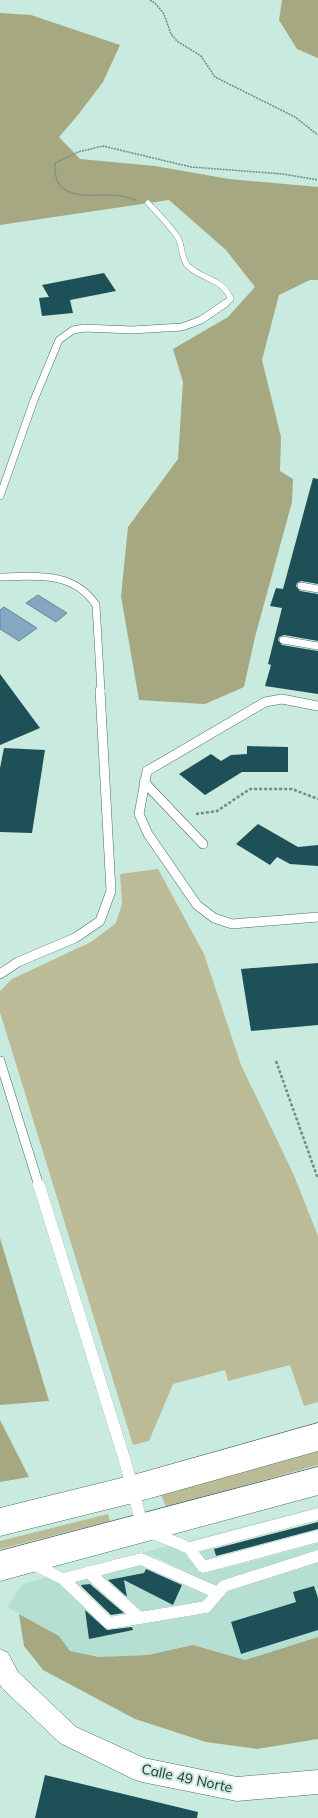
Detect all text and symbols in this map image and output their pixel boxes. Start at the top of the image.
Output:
street label: Calle 49 Norte [140,1760,234,1796]

